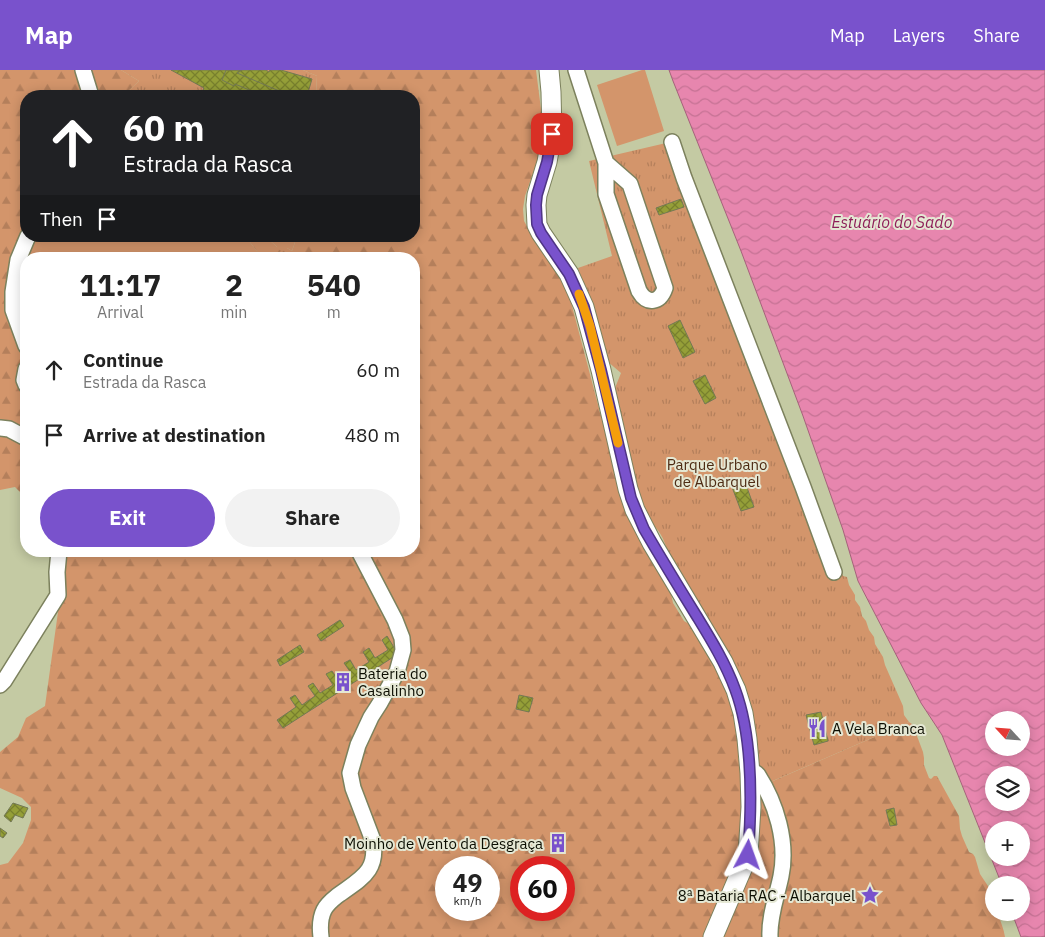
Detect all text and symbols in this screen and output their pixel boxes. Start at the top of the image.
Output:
text: Map [25,19,73,51]
text: Map [830,24,865,47]
text: Layers [893,24,945,47]
text: Share [973,24,1020,47]
text: 60 m [123,105,205,151]
icon: ahead [40,110,105,175]
pin [531,113,573,155]
icon: arrive [538,120,566,148]
text: Estrada da Rasca [123,149,292,178]
icon: arrive [93,205,121,233]
text: Then [40,207,83,231]
water label: Estuário do Sado [832,212,953,232]
text: 11:17 [79,265,161,304]
text: 2 [225,265,243,304]
text: 540 [307,265,361,304]
text: Arrival [97,302,144,322]
text: min [220,302,247,322]
text: m [327,302,341,322]
text: Continue [83,348,163,372]
icon: ahead [40,356,68,384]
text: 60 m [356,358,400,382]
text: Estrada da Rasca [83,372,206,392]
icon: arrive [40,421,68,449]
text: Arrive at destination [83,423,266,447]
text: 480 m [345,423,400,447]
park label: Parque Urbano de Albarquel [667,455,767,491]
button: Exit [40,489,215,547]
button: Share [225,489,400,547]
place label: Bateria do Casalinho [358,664,427,700]
building icon: Bateria do Casalinho [332,671,354,693]
north arrow [985,711,1030,756]
map controls [985,711,1030,921]
restaurant icon: A Vela Branca [806,717,828,739]
place label: A Vela Branca [832,719,925,738]
button: layers [985,766,1030,811]
button: + [985,821,1030,866]
position arrow [721,828,773,880]
building icon: Moinho de Vento da Desgraça [547,832,569,854]
place label: Moinho de Vento da Desgraça [344,834,543,853]
speed limit sign: 60 [510,856,575,921]
text: 49 [452,866,483,899]
button: − [985,876,1030,921]
place icon: 8ª Bataria RAC - Albarquel [859,884,881,906]
place label: 8ª Bataria RAC - Albarquel [678,886,855,905]
text: km/h [453,893,482,908]

